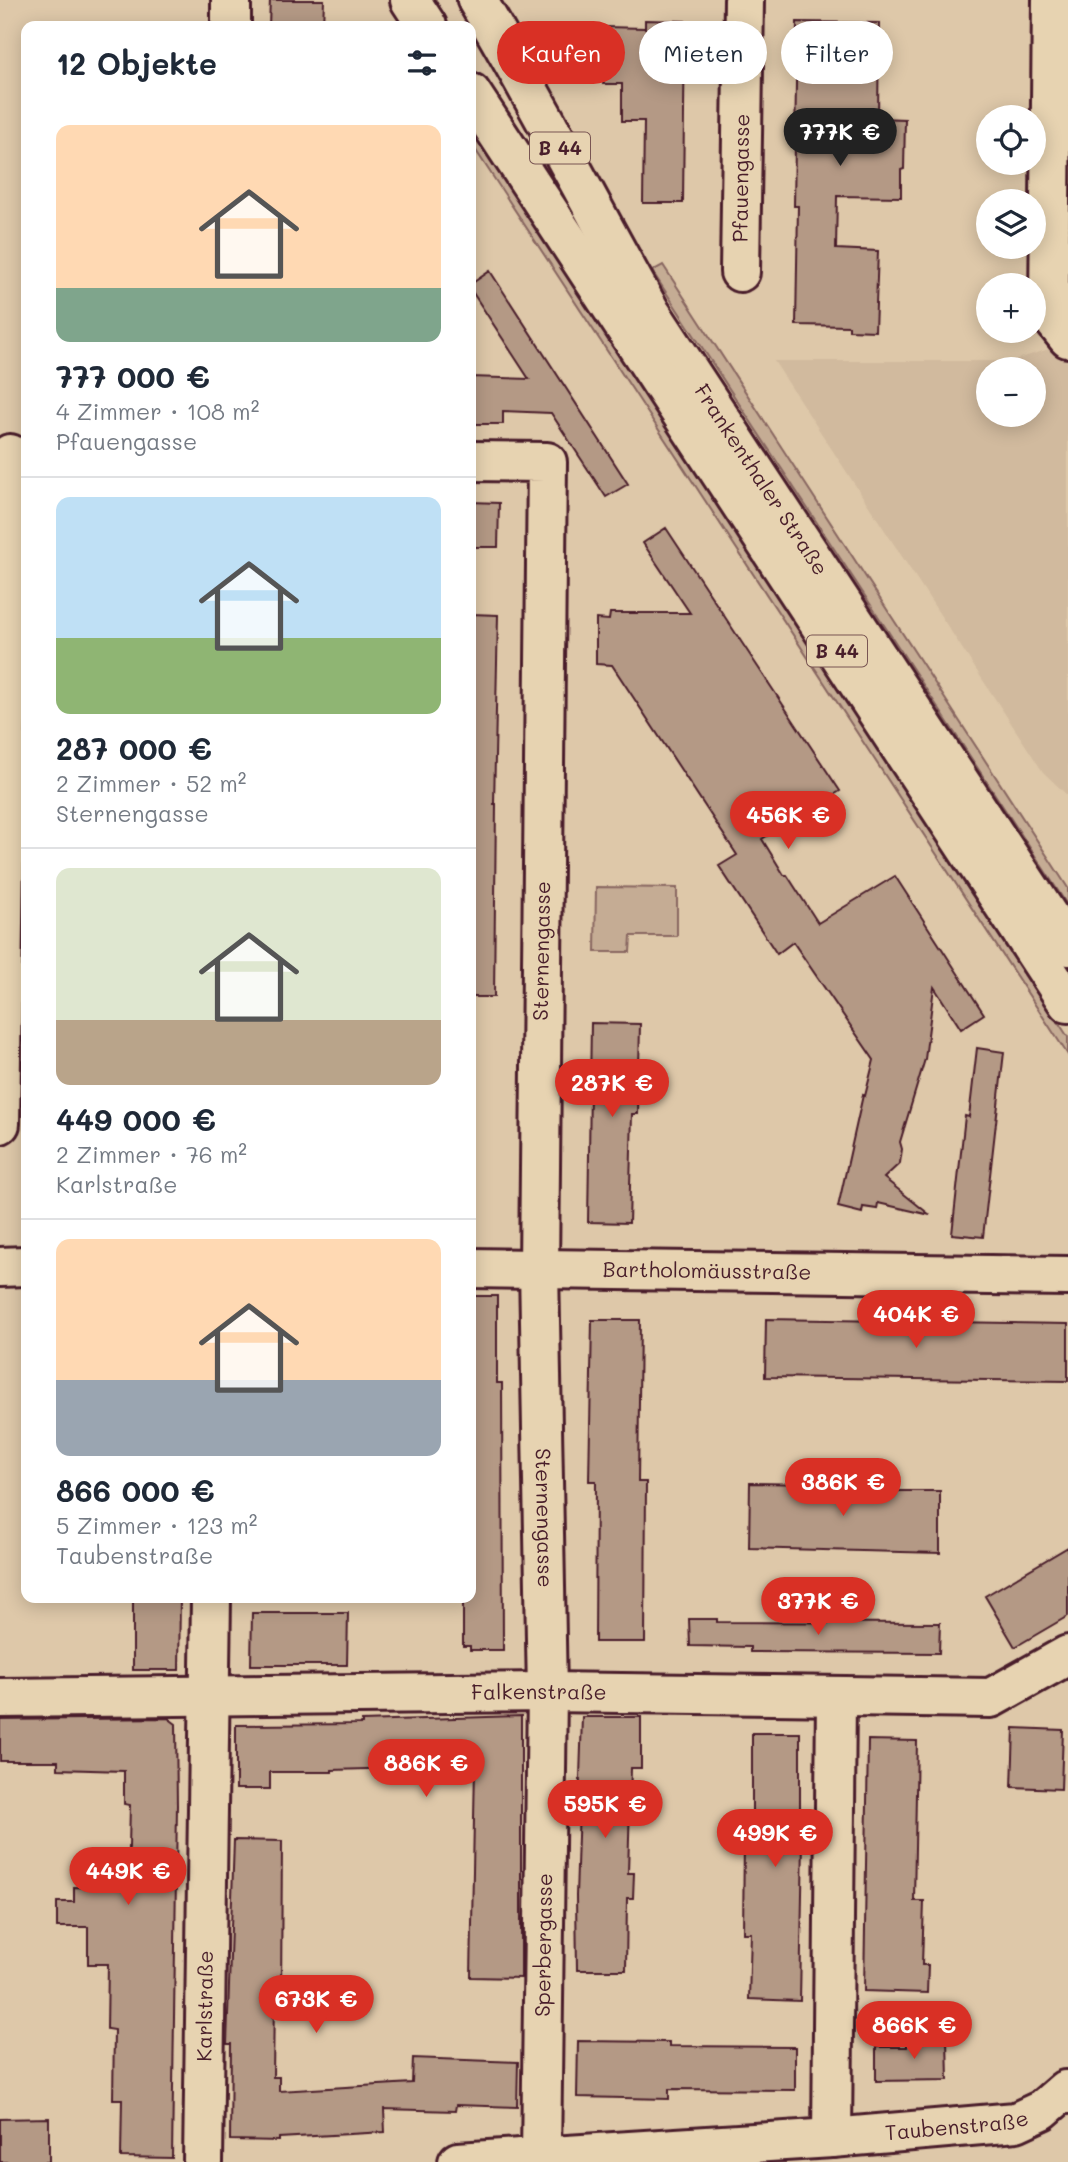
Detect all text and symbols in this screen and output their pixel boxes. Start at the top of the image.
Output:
chip: Kaufen [497,21,625,84]
chip: Mieten [639,21,767,84]
chip: Filter [781,21,893,84]
text: 12 Objekte [56,43,217,83]
icon: filters [403,44,441,82]
map controls [976,105,1046,427]
button: locate [976,105,1046,175]
pin: 777K € [783,108,897,168]
street label: Pfauengasse [725,113,754,243]
text: 777K € [800,116,880,146]
road number: B 44 [530,132,590,164]
icon: home [186,171,312,297]
button: layers [976,189,1046,259]
button: + [976,273,1046,343]
text: 777 000 € [56,356,210,396]
button: − [976,357,1046,427]
street label: Frankenthaler Straße [689,378,835,580]
text: 4 Zimmer · 108 m² [56,396,259,426]
text: Pfauengasse [56,426,197,456]
icon: home [186,543,312,669]
road number: B 44 [807,636,867,666]
text: 287 000 € [56,728,212,768]
text: 2 Zimmer · 52 m² [56,768,247,798]
pin: 456K € [731,792,845,851]
text: Sternengasse [56,798,209,828]
text: 456K € [746,799,830,829]
street label: Sternengasse [526,881,555,1021]
icon: home [186,914,312,1040]
pin: 287K € [555,1060,669,1119]
text: 287K € [571,1067,653,1097]
text: 449 000 € [56,1099,216,1139]
text: 2 Zimmer · 76 m² [56,1139,247,1169]
text: Karlstraße [56,1169,178,1199]
street label: Bartholomäusstraße [602,1255,812,1285]
icon: home [186,1285,312,1411]
pin: 404K € [859,1290,973,1350]
text: 404K € [873,1298,959,1328]
street label: Sternengasse [530,1448,560,1588]
pin: 386K € [786,1458,900,1518]
text: 386K € [801,1466,885,1496]
text: 866 000 € [56,1470,215,1510]
text: 5 Zimmer · 123 m² [56,1510,257,1540]
text: Taubenstraße [56,1540,213,1570]
pin: 377K € [761,1578,875,1637]
text: 377K € [777,1585,859,1615]
street label: Falkenstraße [471,1677,607,1705]
pin: 886K € [369,1740,483,1799]
text: 886K € [384,1747,468,1777]
pin: 595K € [548,1780,662,1840]
text: 595K € [564,1788,646,1818]
pin: 499K € [718,1810,832,1869]
text: 499K € [733,1817,817,1847]
pin: 449K € [71,1848,185,1907]
text: 449K € [85,1855,171,1885]
street label: Sperbergasse [528,1873,557,2017]
street label: Karlstraße [189,1950,218,2062]
pin: 673K € [259,1976,373,2035]
text: 673K € [275,1983,357,2013]
pin: 866K € [857,2002,971,2061]
text: 866K € [872,2009,956,2039]
street label: Taubenstraße [884,2103,1032,2145]

